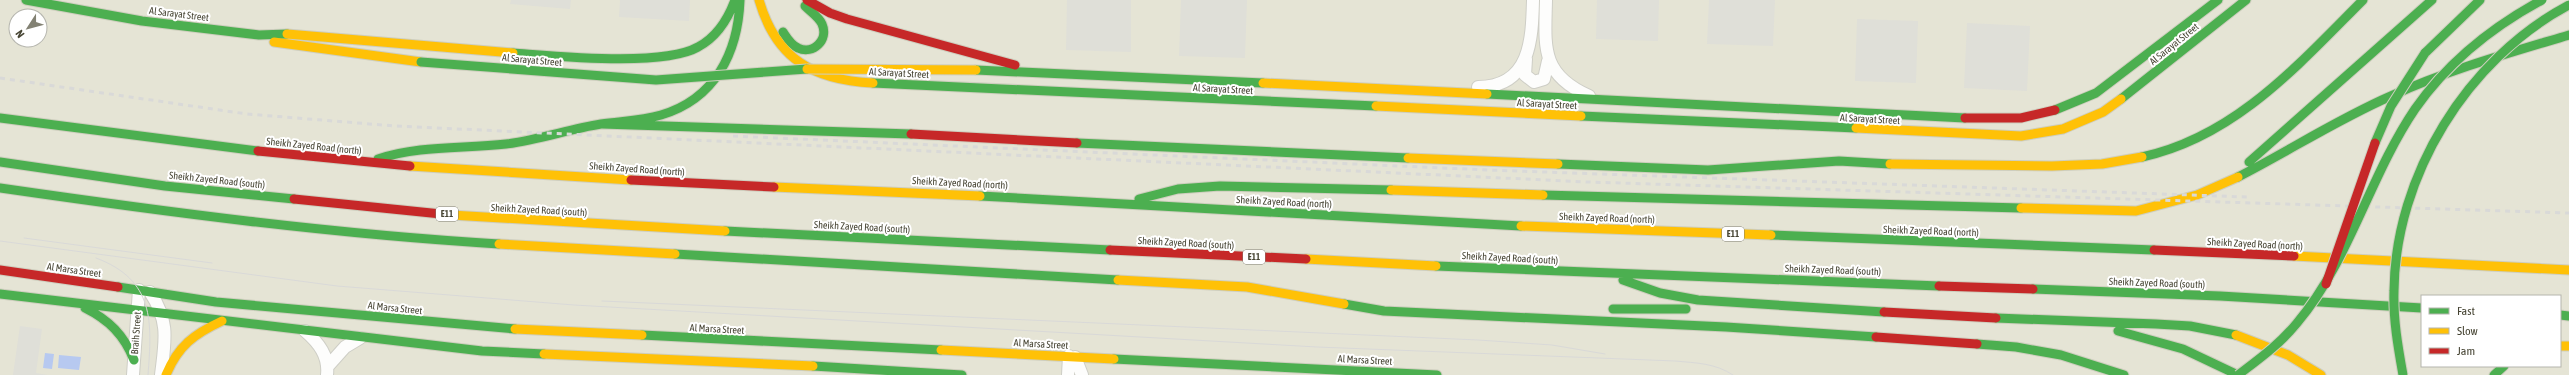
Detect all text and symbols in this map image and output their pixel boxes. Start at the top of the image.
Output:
street label: Al Sarayat Street [149,5,210,23]
north arrow [8,8,48,48]
street label: Al Sarayat Street [2147,21,2201,67]
text: N [13,28,27,40]
street label: Al Sarayat Street [502,52,562,68]
street label: Al Sarayat Street [869,66,929,80]
street label: Al Sarayat Street [1193,82,1253,96]
street label: Al Sarayat Street [1517,97,1577,111]
street label: Al Sarayat Street [1840,112,1900,126]
street label: Sheikh Zayed Road (north) [266,136,362,156]
street label: Sheikh Zayed Road (north) [589,160,685,178]
street label: Sheikh Zayed Road (south) [169,169,265,191]
street label: Sheikh Zayed Road (north) [912,175,1008,191]
street label: Sheikh Zayed Road (north) [1236,194,1332,210]
street label: Sheikh Zayed Road (south) [491,202,587,218]
road number: E11 [436,207,458,221]
street label: Sheikh Zayed Road (north) [1559,211,1655,225]
street label: Sheikh Zayed Road (south) [814,219,910,235]
street label: Sheikh Zayed Road (north) [1883,224,1979,238]
road number: E11 [1722,227,1744,241]
street label: Sheikh Zayed Road (south) [1138,235,1234,251]
street label: Sheikh Zayed Road (north) [2207,236,2303,252]
road number: E11 [1243,250,1265,264]
street label: Sheikh Zayed Road (south) [1462,250,1558,266]
street label: Al Marsa Street [46,261,102,279]
street label: Sheikh Zayed Road (south) [1785,263,1881,277]
street label: Sheikh Zayed Road (south) [2109,276,2205,290]
legend [2421,295,2561,367]
street label: Al Marsa Street [367,300,423,316]
text: Fast [2457,304,2475,318]
street label: Braih Street [129,311,143,355]
street label: Al Marsa Street [689,322,745,336]
text: Slow [2457,324,2478,338]
street label: Al Marsa Street [1013,337,1069,351]
text: Jam [2457,344,2475,358]
street label: Al Marsa Street [1337,353,1393,367]

